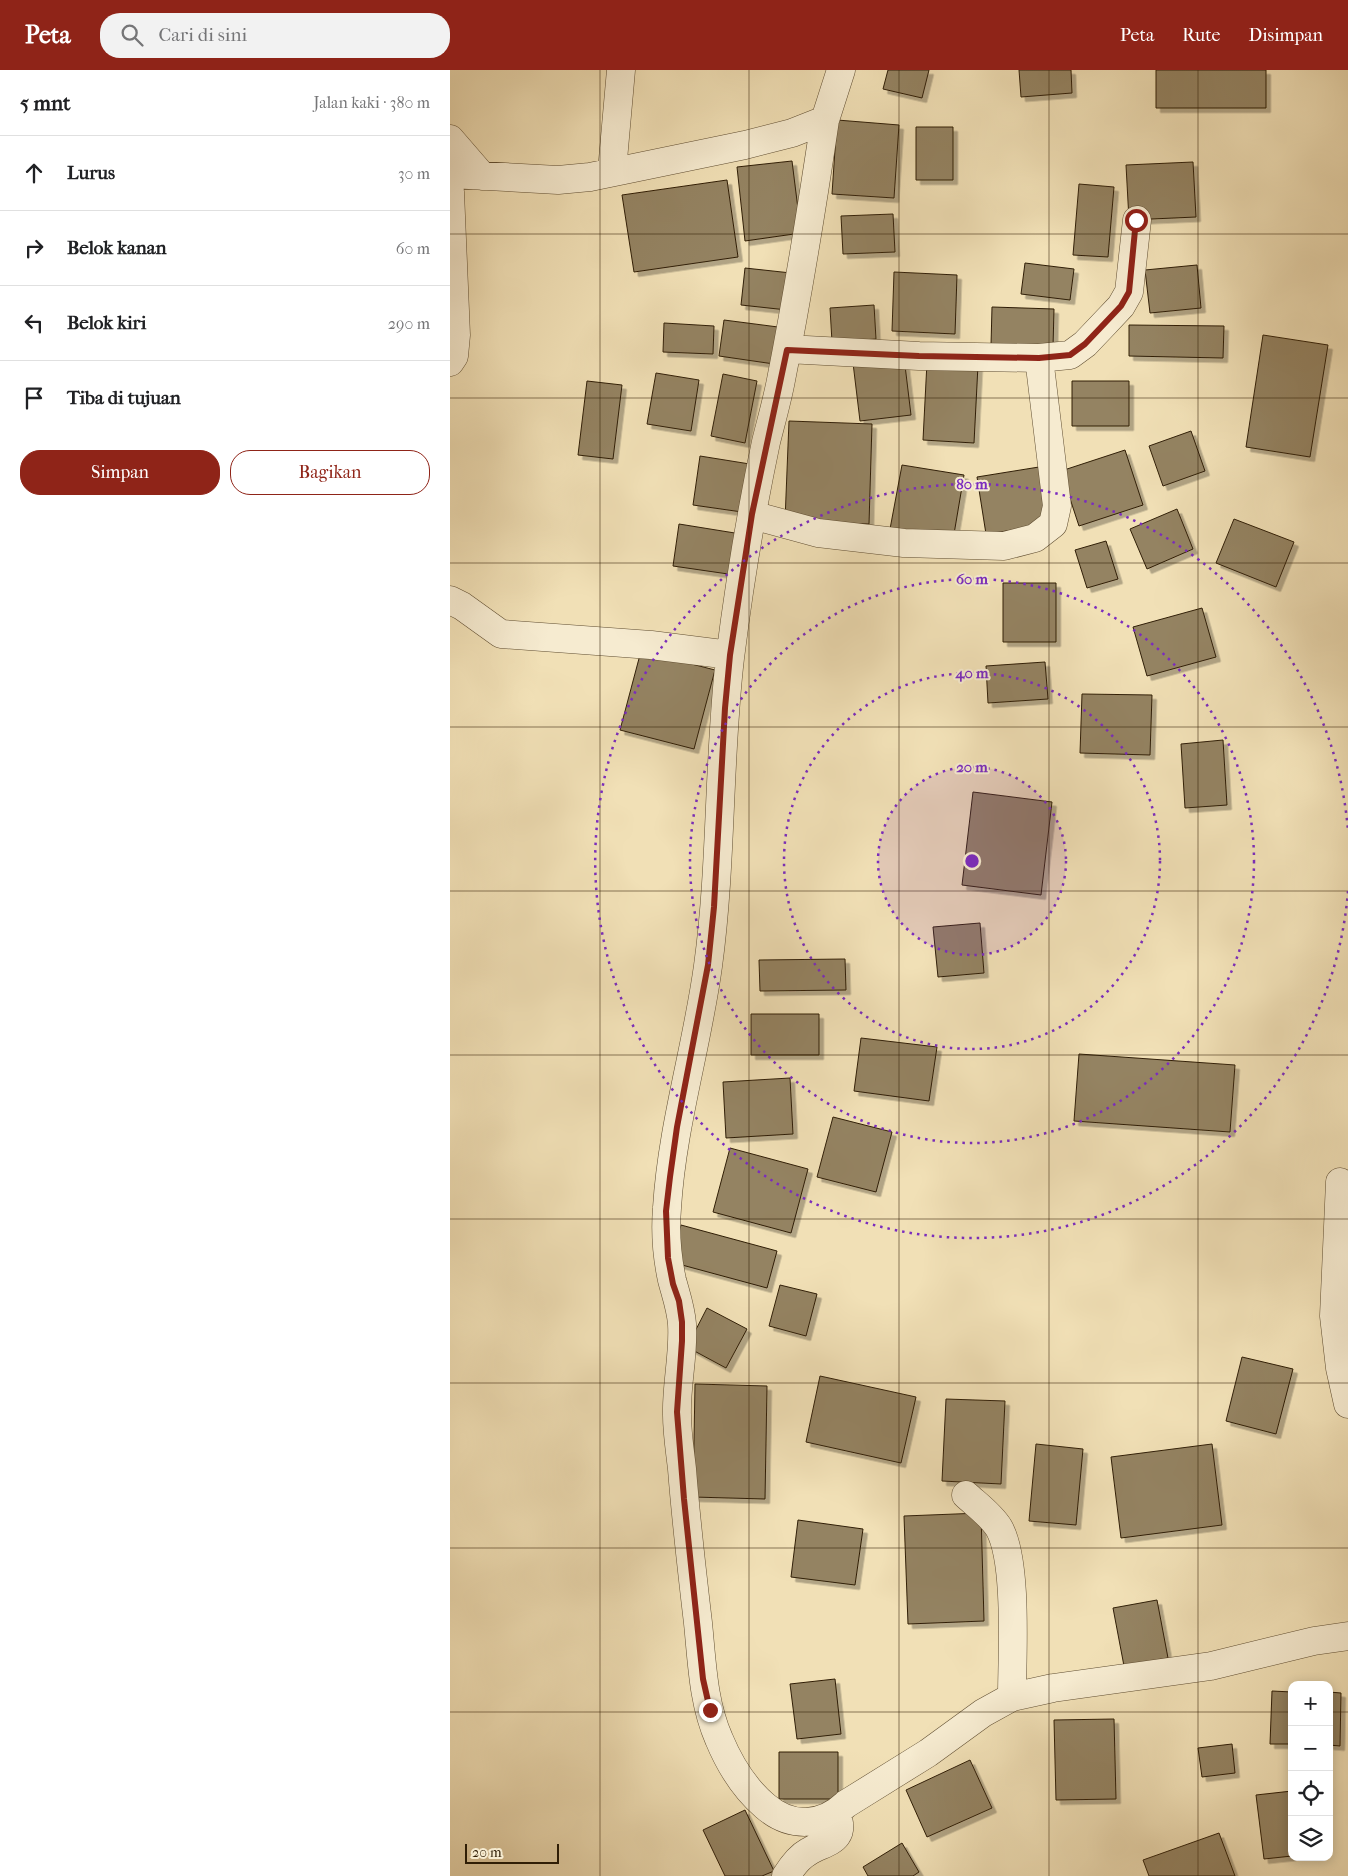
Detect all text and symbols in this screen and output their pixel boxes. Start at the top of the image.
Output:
search box [100,13,450,58]
text: Peta [25,21,70,49]
icon: search [118,21,146,49]
text: Cari di sini [158,24,247,46]
text: Peta [1120,25,1154,46]
text: Rute [1182,25,1220,46]
text: Disimpan [1248,25,1323,46]
text: 5 mnt [20,91,71,115]
text: Jalan kaki · 380 m [314,93,430,112]
icon: ahead [20,159,48,187]
text: Lurus [67,162,115,184]
text: 30 m [398,164,430,183]
route start [1125,209,1148,232]
icon: right [20,234,48,262]
text: Belok kanan [67,237,167,259]
text: 60 m [396,239,430,258]
icon: left [20,309,48,337]
text: Belok kiri [67,312,146,334]
text: 290 m [388,314,430,333]
icon: arrive [20,384,48,412]
text: Tiba di tujuan [67,387,181,409]
button: Simpan [20,450,220,495]
button: Bagikan [230,450,430,495]
text: 80 m [956,475,988,493]
text: 60 m [956,570,989,588]
text: 40 m [955,664,989,682]
text: 20 m [956,758,988,776]
centre of rings [963,852,981,870]
map controls [1288,1681,1333,1861]
button: + [1288,1681,1333,1726]
route end [699,1699,722,1722]
button: − [1288,1726,1333,1771]
button: locate [1288,1771,1333,1816]
button: layers [1288,1816,1333,1861]
scale bar [465,1841,559,1864]
text: 20 m [472,1844,502,1861]

